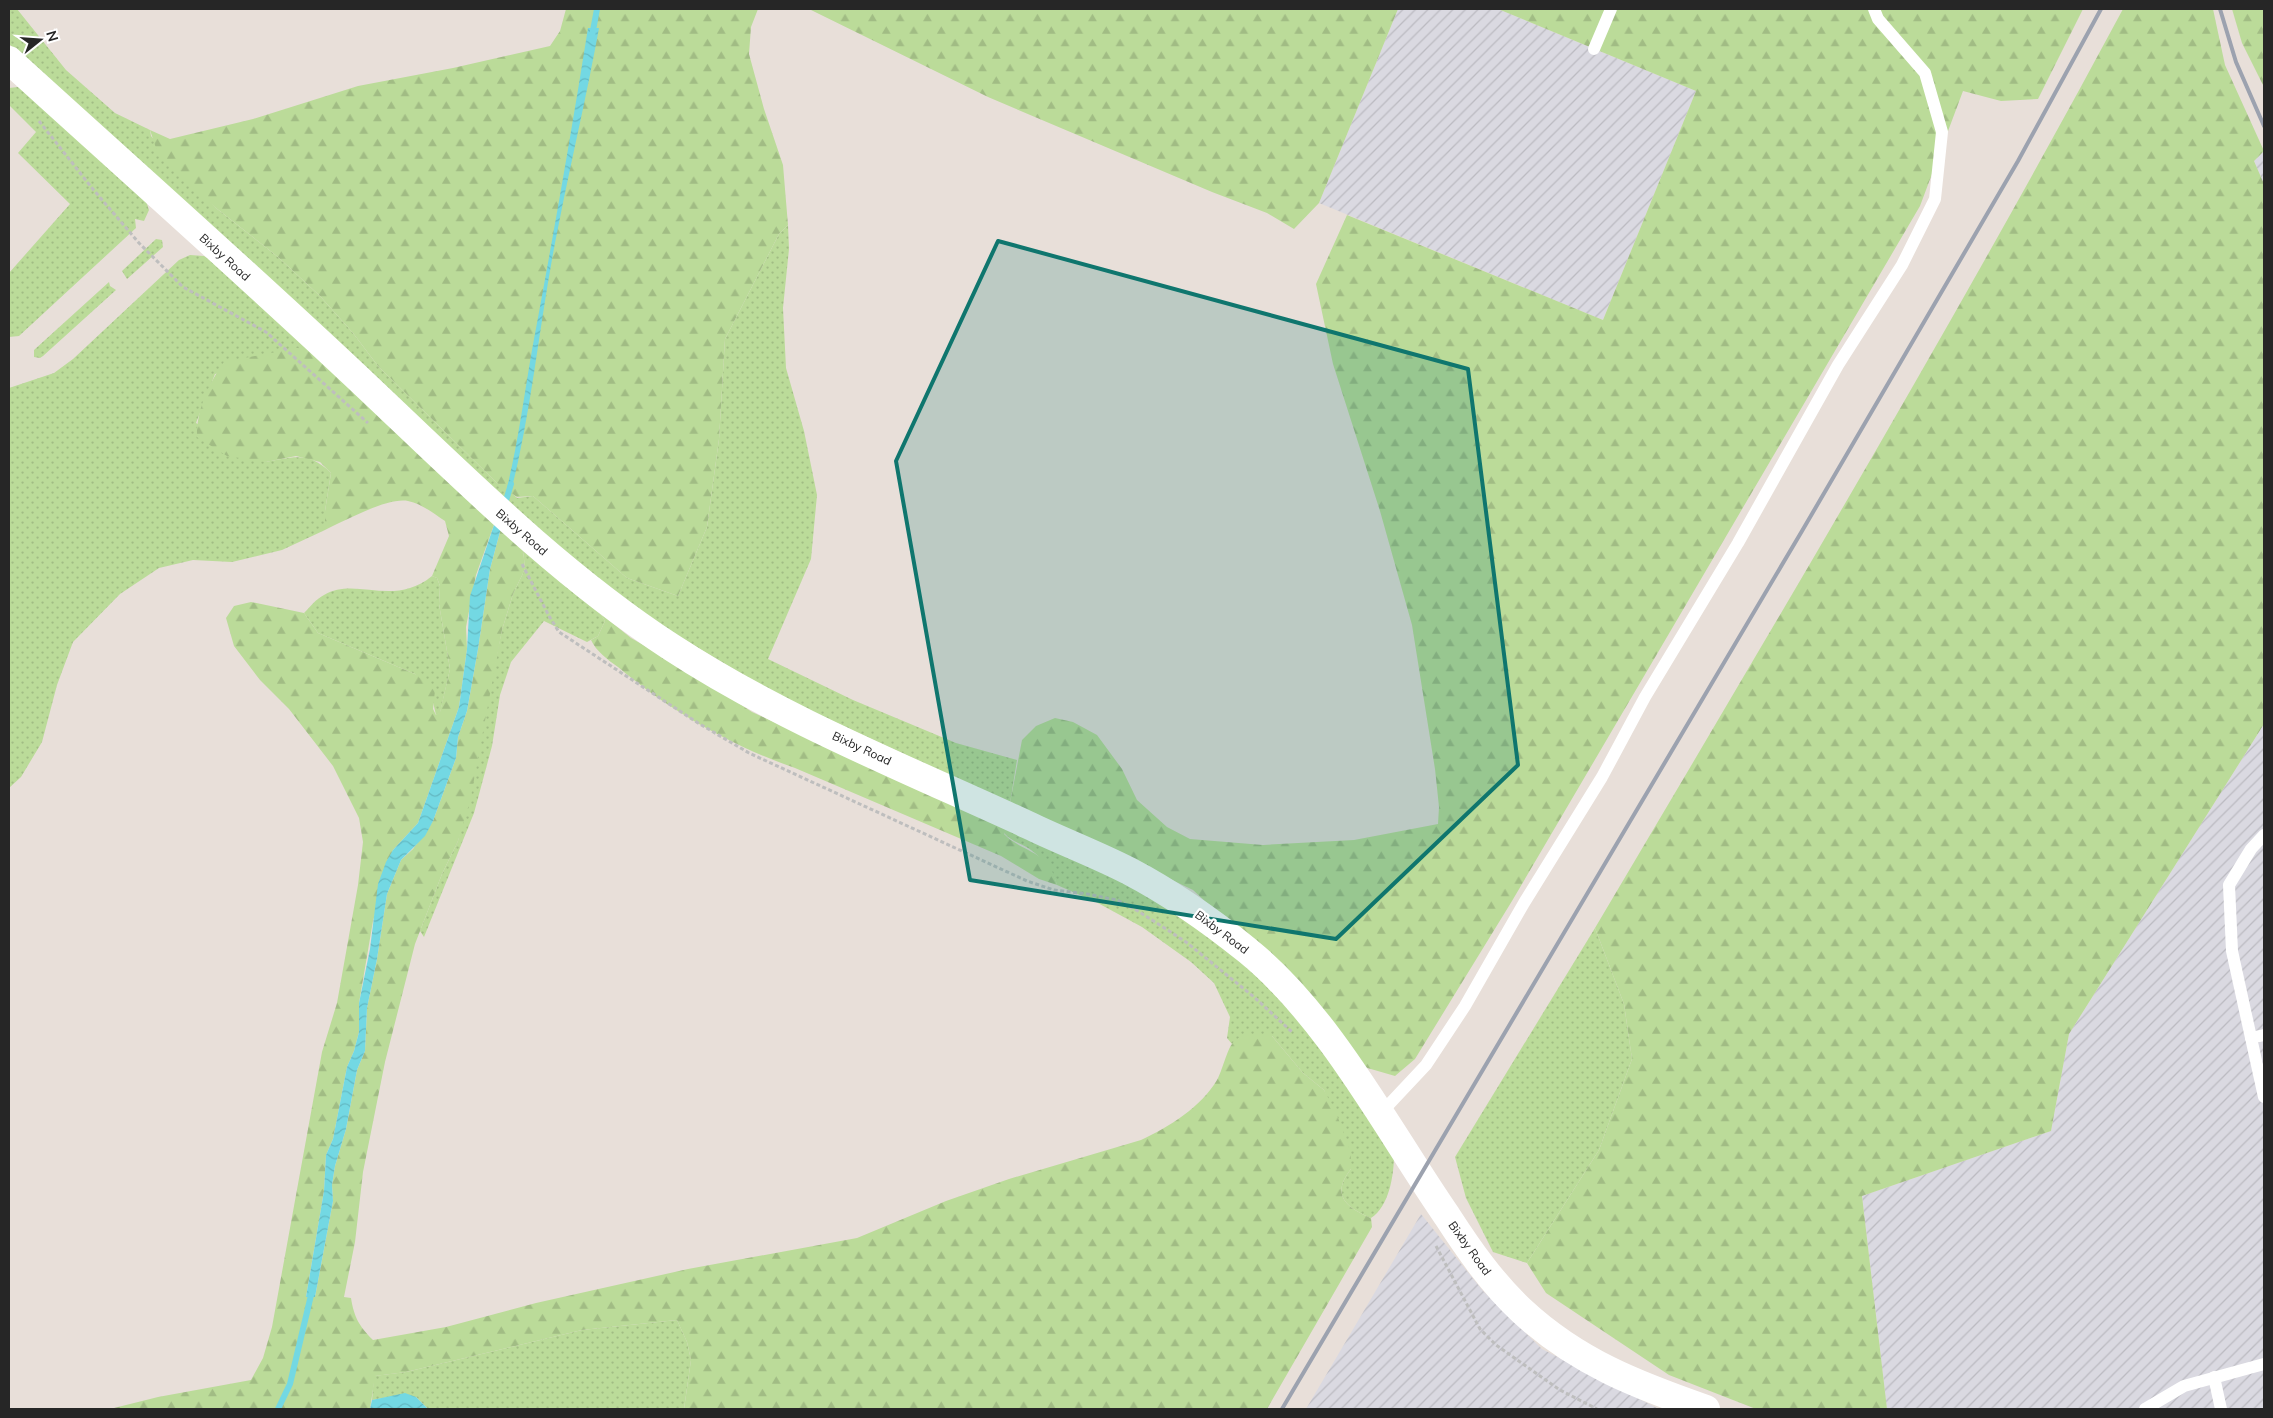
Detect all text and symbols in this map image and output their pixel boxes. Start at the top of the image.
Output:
north arrow [15,15,65,65]
text: N [42,29,63,44]
street label: Bixby Road [196,230,254,284]
street label: Bixby Road [493,506,551,558]
street label: Bixby Road [830,728,894,768]
street label: Bixby Road [1192,907,1252,957]
street label: Bixby Road [1445,1218,1495,1278]

